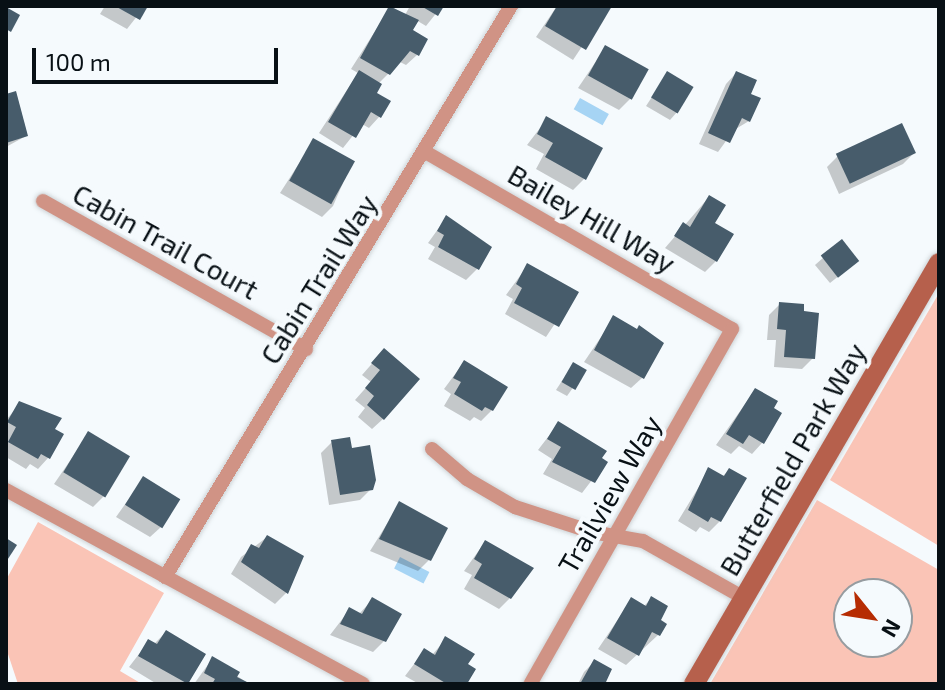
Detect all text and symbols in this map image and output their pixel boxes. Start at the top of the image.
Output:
scale bar [36,32,282,82]
text: 100 m [46,47,111,76]
street label: Bailey Hill Way [502,156,682,280]
street label: Cabin Trail Court [67,176,265,306]
street label: Cabin Trail Way [252,187,384,371]
street label: Butterfield Park Way [712,337,872,581]
street label: Trailview Way [550,409,668,579]
north arrow [833,578,913,658]
text: N [877,616,907,642]

